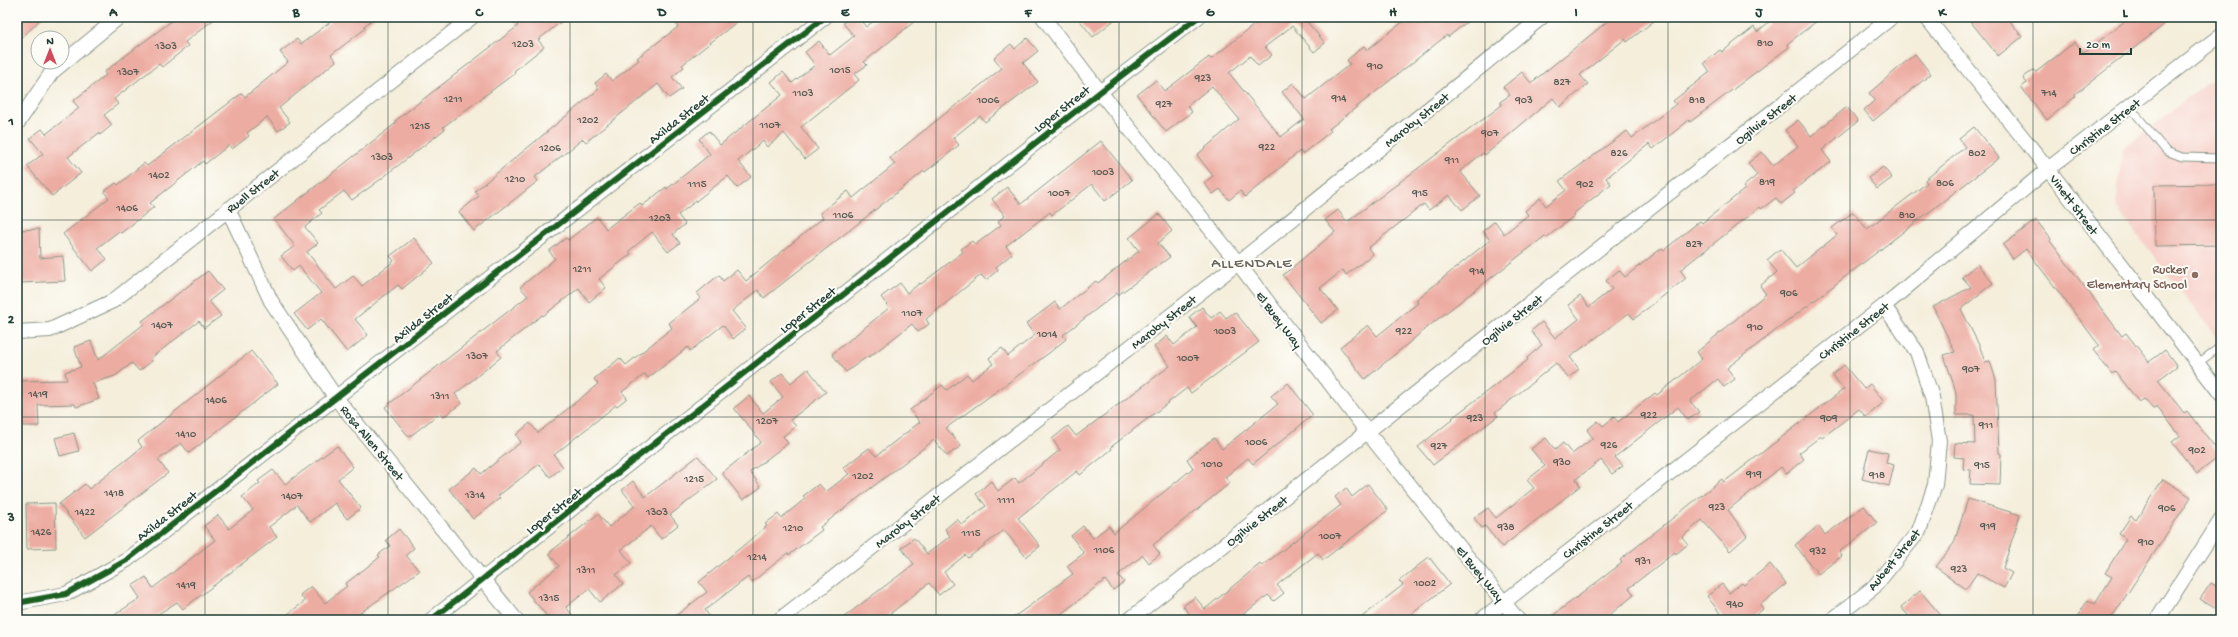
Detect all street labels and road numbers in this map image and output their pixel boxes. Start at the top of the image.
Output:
street label: Loper Street [1032,82,1095,136]
street label: Maroby Street [1382,89,1454,152]
street label: Ogilvie Street [1733,90,1802,149]
street label: Axilda Street [646,91,714,148]
street label: Christine Street [2067,95,2145,160]
street label: Ruell Street [224,166,284,217]
street label: Vinett Street [2045,172,2101,240]
street label: Loper Street [778,283,841,337]
street label: El Buey Way [1252,289,1305,353]
street label: Axilda Street [390,290,458,347]
street label: Ogilvie Street [1479,291,1548,350]
street label: Maroby Street [1129,292,1201,353]
street label: Christine Street [1816,299,1894,364]
street label: Rosa Allen Street [336,403,407,486]
street label: Loper Street [524,484,587,538]
street label: Axilda Street [134,488,202,545]
street label: Maroby Street [873,491,945,552]
street label: Ogilvie Street [1224,492,1293,551]
street label: Christine Street [1560,498,1638,563]
street label: Aubert Street [1866,525,1925,594]
street label: El Buey Way [1452,544,1507,606]

